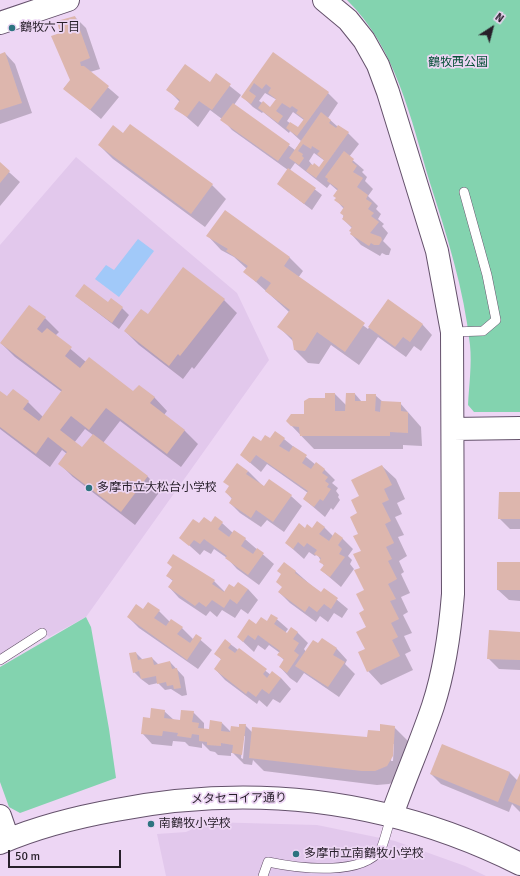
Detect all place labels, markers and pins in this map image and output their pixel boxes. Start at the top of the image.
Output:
place label: 鶴牧六丁目 [20,21,80,35]
marker: 鶴牧六丁目 [7,23,17,33]
place label: 多摩市立大松台小学校 [97,481,217,495]
marker: 多摩市立大松台小学校 [84,483,94,493]
place label: 南鶴牧小学校 [159,817,231,831]
marker: 南鶴牧小学校 [146,819,156,829]
place label: 多摩市立南鶴牧小学校 [304,847,424,861]
marker: 多摩市立南鶴牧小学校 [291,849,301,859]

